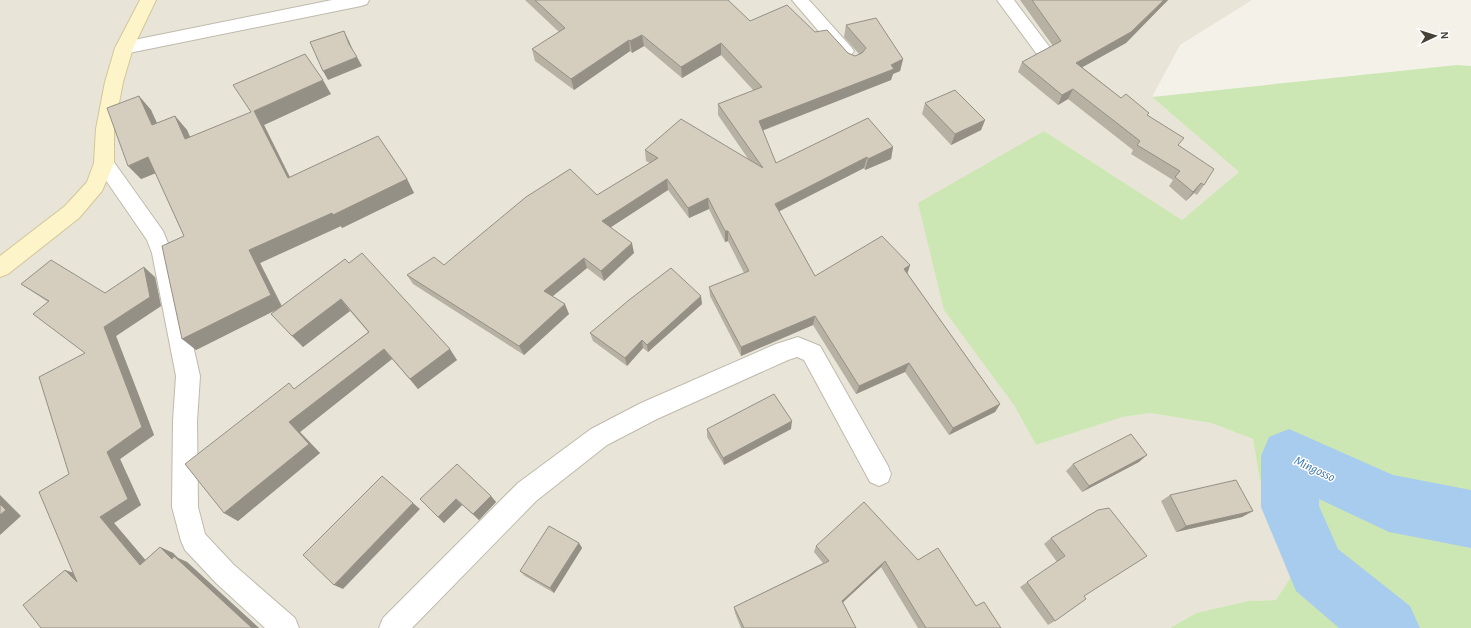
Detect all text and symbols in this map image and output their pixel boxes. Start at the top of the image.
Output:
north arrow [1415,16,1455,56]
text: N [1439,31,1450,40]
water label: Mingosso [1292,454,1337,484]

